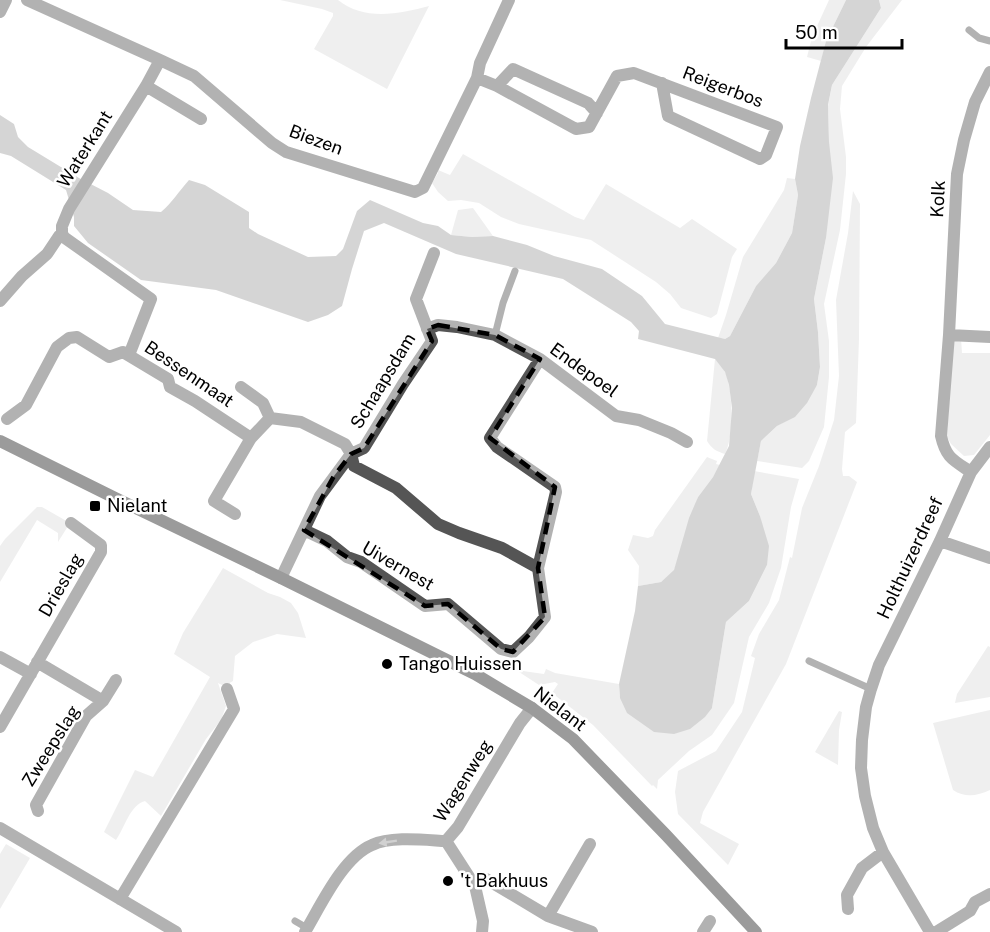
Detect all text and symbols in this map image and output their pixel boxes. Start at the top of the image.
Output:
scale bar [786,12,902,50]
text: 50 m [795,22,838,43]
street label: Reigerbos [680,62,766,111]
street label: Waterkant [53,106,116,191]
street label: Biezen [286,120,346,159]
street label: Kolk [926,180,949,218]
street label: Schaapsdam [346,329,419,432]
street label: Bessenmaat [141,336,238,411]
street label: Endepoel [546,338,622,401]
street label: Holthuizerdreef [872,494,947,622]
place label: Nielant [107,495,168,516]
marker: Nielant [88,499,102,513]
street label: Uivernest [359,537,438,595]
street label: Drieslag [34,549,87,620]
place label: Tango Huissen [399,653,522,674]
marker: Tango Huissen [380,657,394,671]
street label: Nielant [530,682,591,735]
street label: Zweepslag [17,701,84,790]
street label: Wagenweg [429,736,496,826]
one-way arrow [378,837,397,846]
place label: 't Bakhuus [460,870,548,891]
marker: 't Bakhuus [441,874,455,888]

